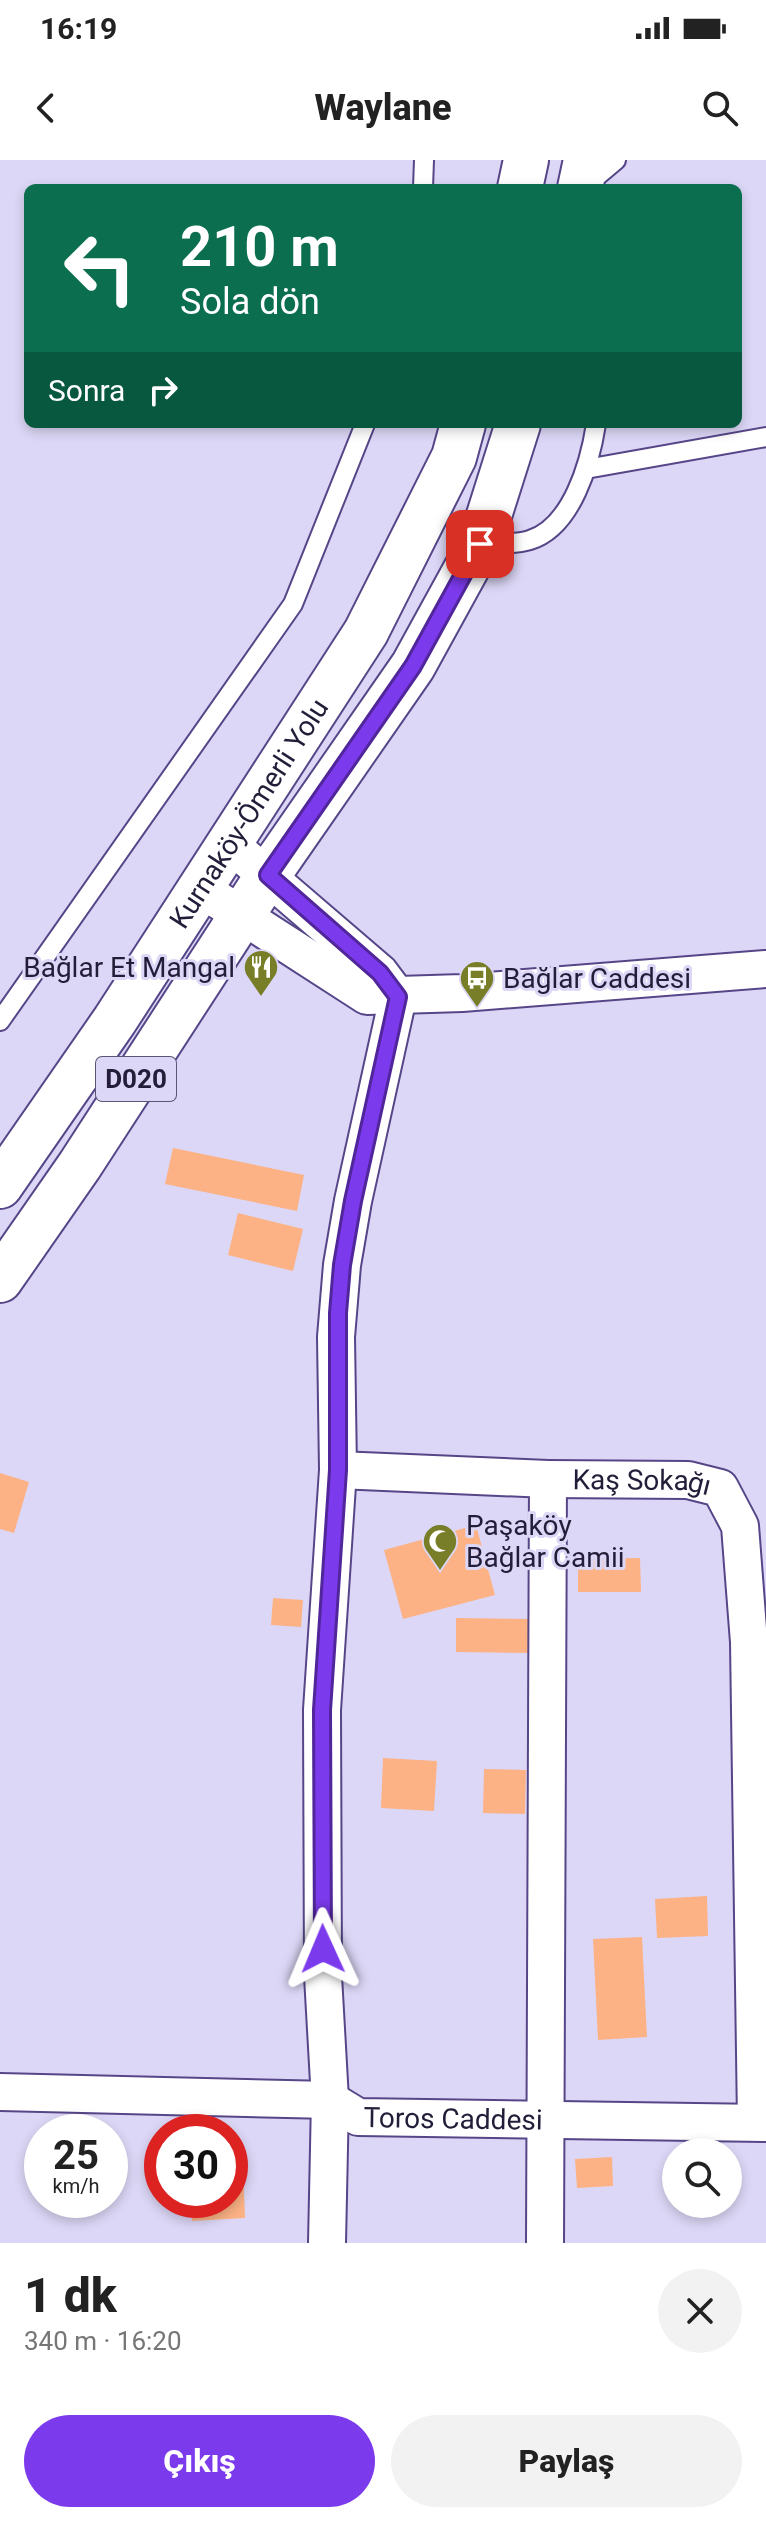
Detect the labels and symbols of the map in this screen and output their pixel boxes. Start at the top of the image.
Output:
pin [446,510,514,578]
street label: Kurnaköy-Ömerli Yolu [162,692,335,934]
restaurant icon: Bağlar Et Mangal [242,948,280,998]
place label: Bağlar Et Mangal [23,951,235,984]
bus stop icon: Bağlar Caddesi [458,959,496,1009]
place label: Bağlar Caddesi [503,962,691,995]
road number: D020 [96,1057,176,1101]
street label: Kaş Sokağı [572,1463,715,1502]
place label: Paşaköy Bağlar Camii [466,1509,625,1574]
mosque icon: Paşaköy Bağlar Camii [421,1522,459,1572]
position arrow [281,1907,365,1991]
street label: Toros Caddesi [363,2101,543,2136]
speed limit sign: 30 [144,2114,248,2218]

